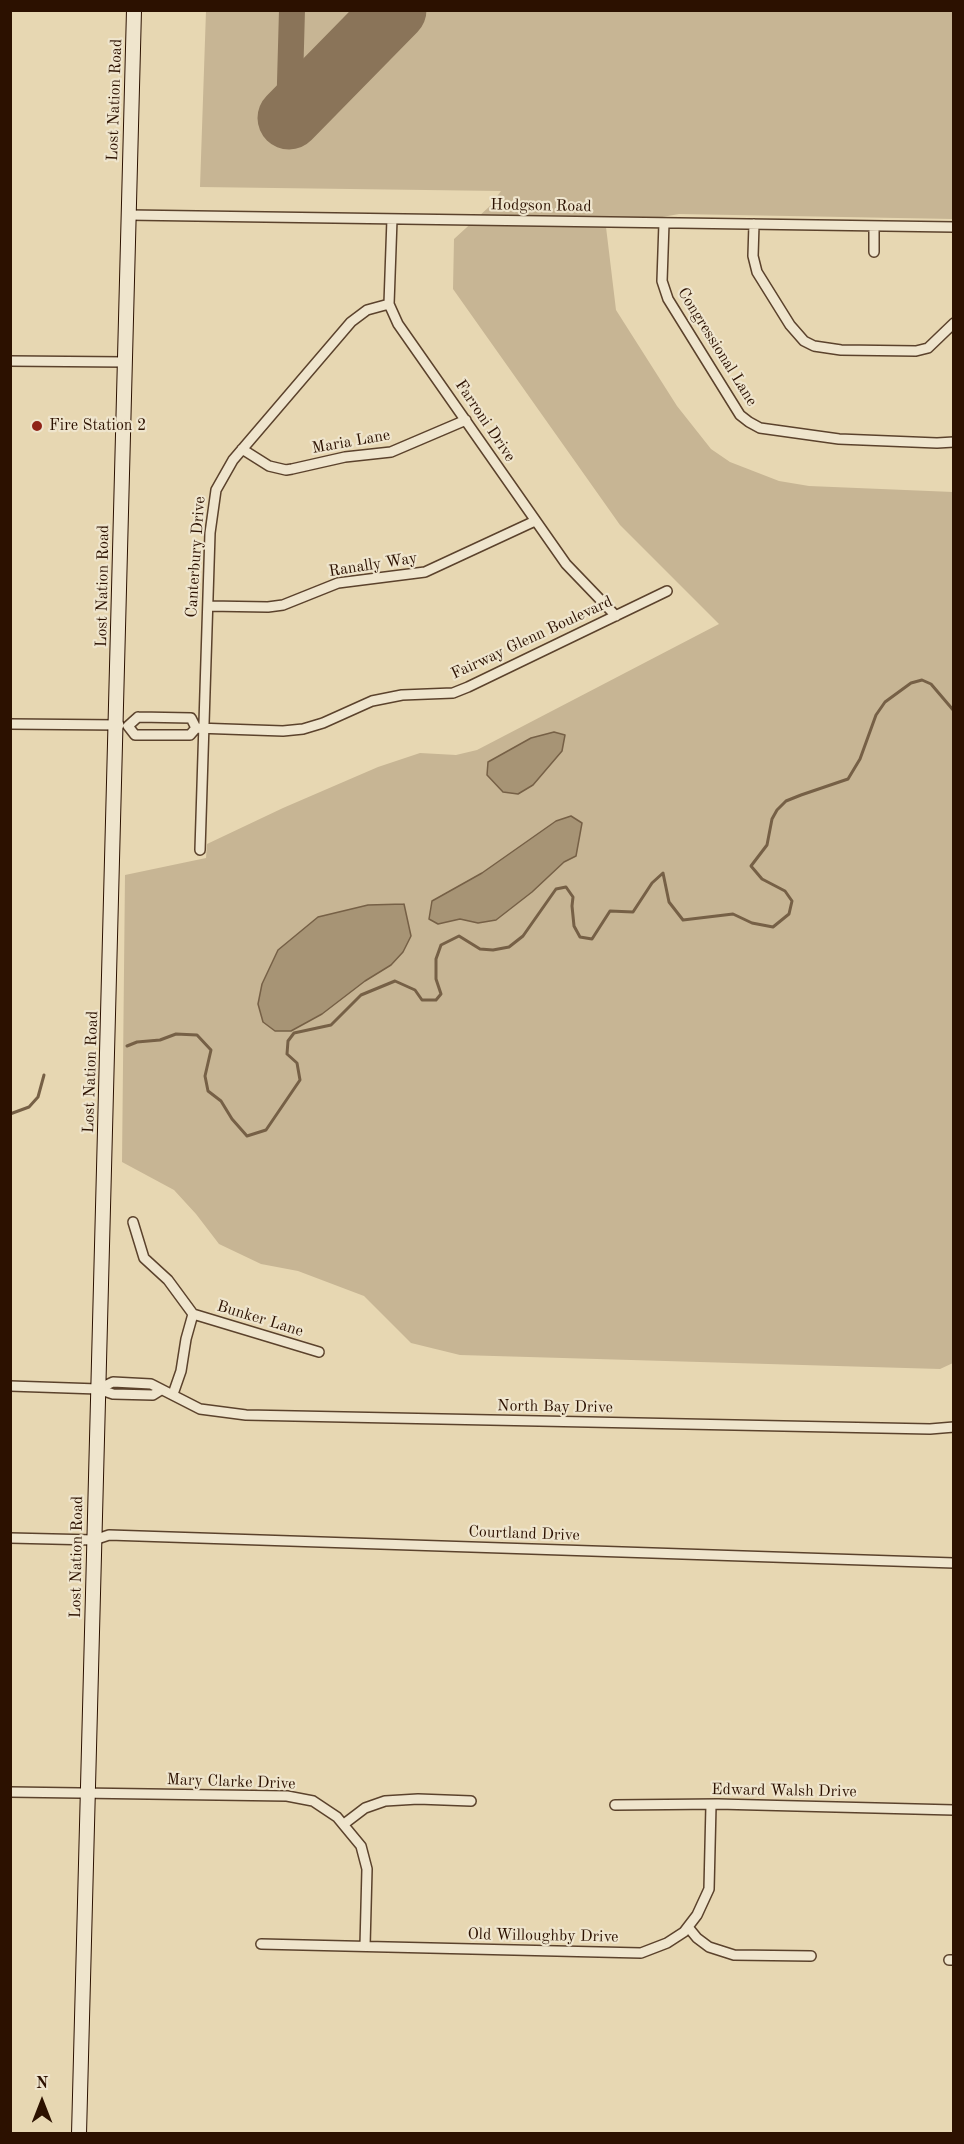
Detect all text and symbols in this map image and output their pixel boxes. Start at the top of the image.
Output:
street label: Lost Nation Road [103,38,127,162]
street label: Hodgson Road [490,196,592,216]
street label: Congressional Lane [673,284,761,410]
street label: Farroni Drive [451,376,519,466]
place label: Fire Station 2 [49,416,146,436]
marker: Fire Station 2 [30,419,44,433]
street label: Maria Lane [310,426,392,458]
street label: Canterbury Drive [182,496,210,618]
street label: Lost Nation Road [92,525,114,647]
street label: Ranally Way [327,549,419,581]
street label: Fairway Glenn Boulevard [448,592,616,684]
street label: Lost Nation Road [79,1010,103,1134]
street label: Bunker Lane [214,1297,306,1341]
street label: North Bay Drive [497,1396,613,1418]
street label: Lost Nation Road [66,1496,88,1618]
street label: Courtland Drive [468,1522,580,1546]
street label: Mary Clarke Drive [166,1770,296,1794]
street label: Edward Walsh Drive [711,1780,857,1802]
street label: Old Willoughby Drive [467,1925,619,1947]
north arrow [12,2072,72,2132]
text: N [36,2076,48,2092]

